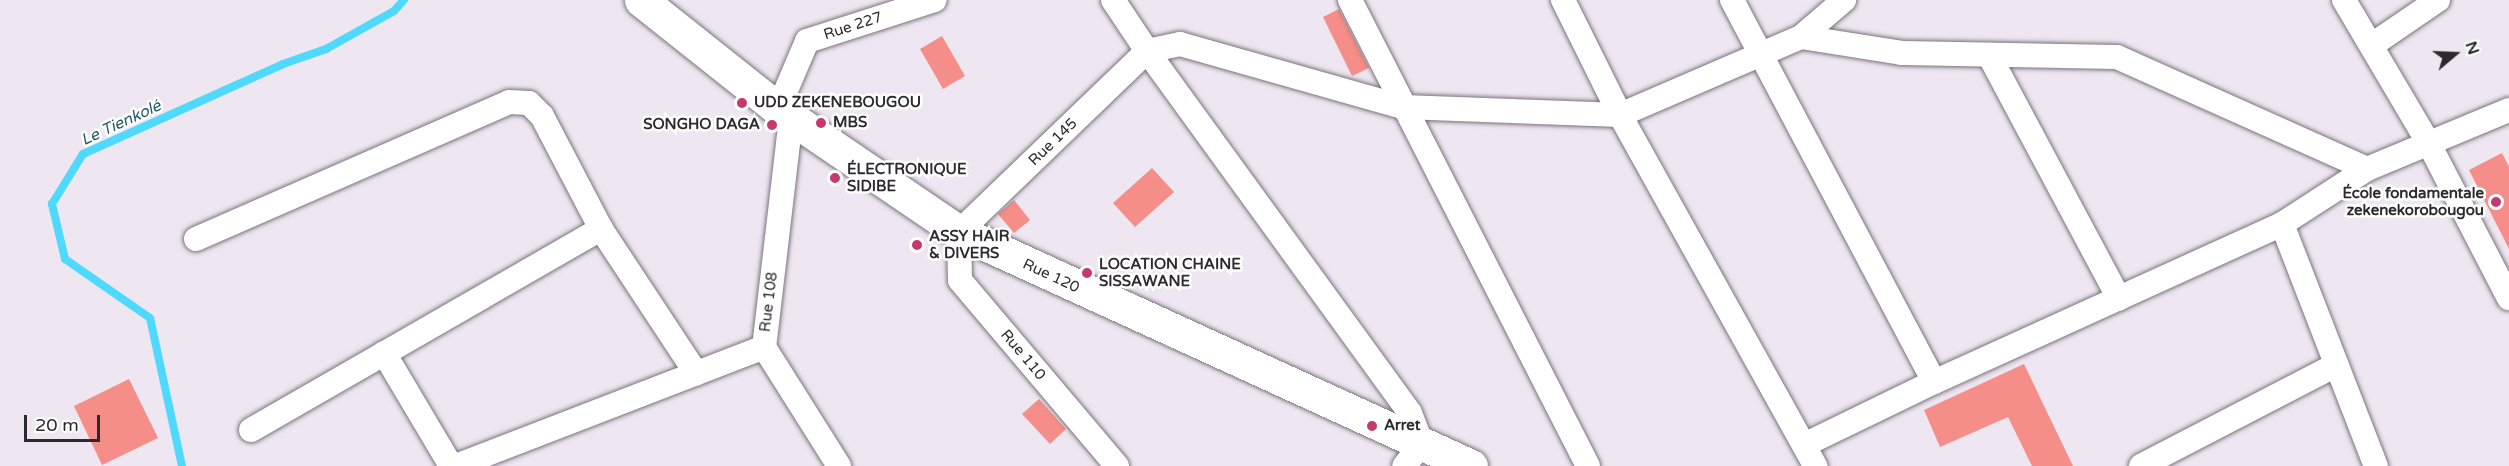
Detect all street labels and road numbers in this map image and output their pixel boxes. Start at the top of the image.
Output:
street label: Rue 227 [821,8,885,44]
street label: Rue 145 [1025,115,1081,169]
street label: Rue 120 [1020,255,1082,297]
street label: Rue 108 [756,271,782,333]
street label: Rue 110 [997,326,1049,384]

